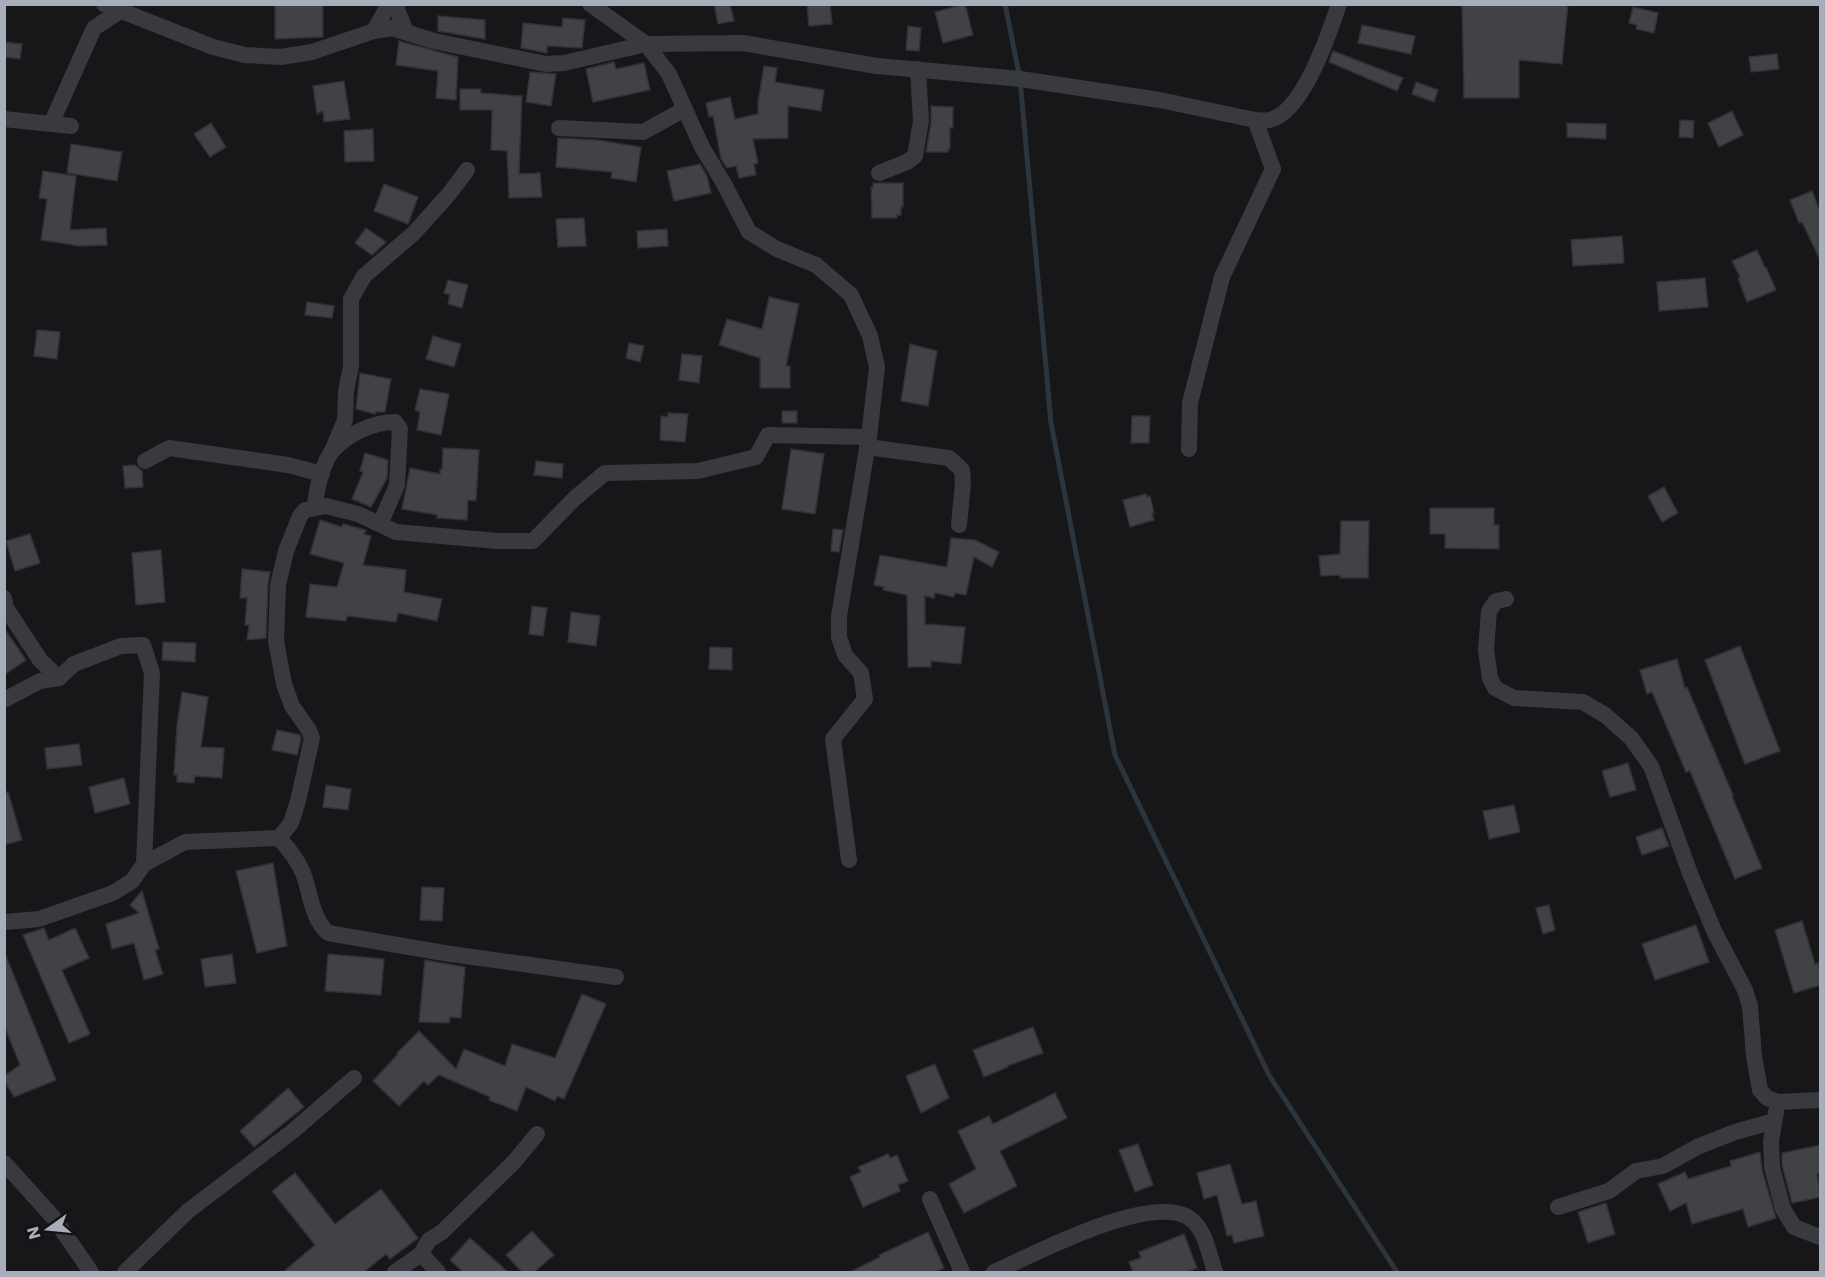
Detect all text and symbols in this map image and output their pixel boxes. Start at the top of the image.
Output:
north arrow [18,1199,78,1259]
text: N [21,1224,47,1242]

